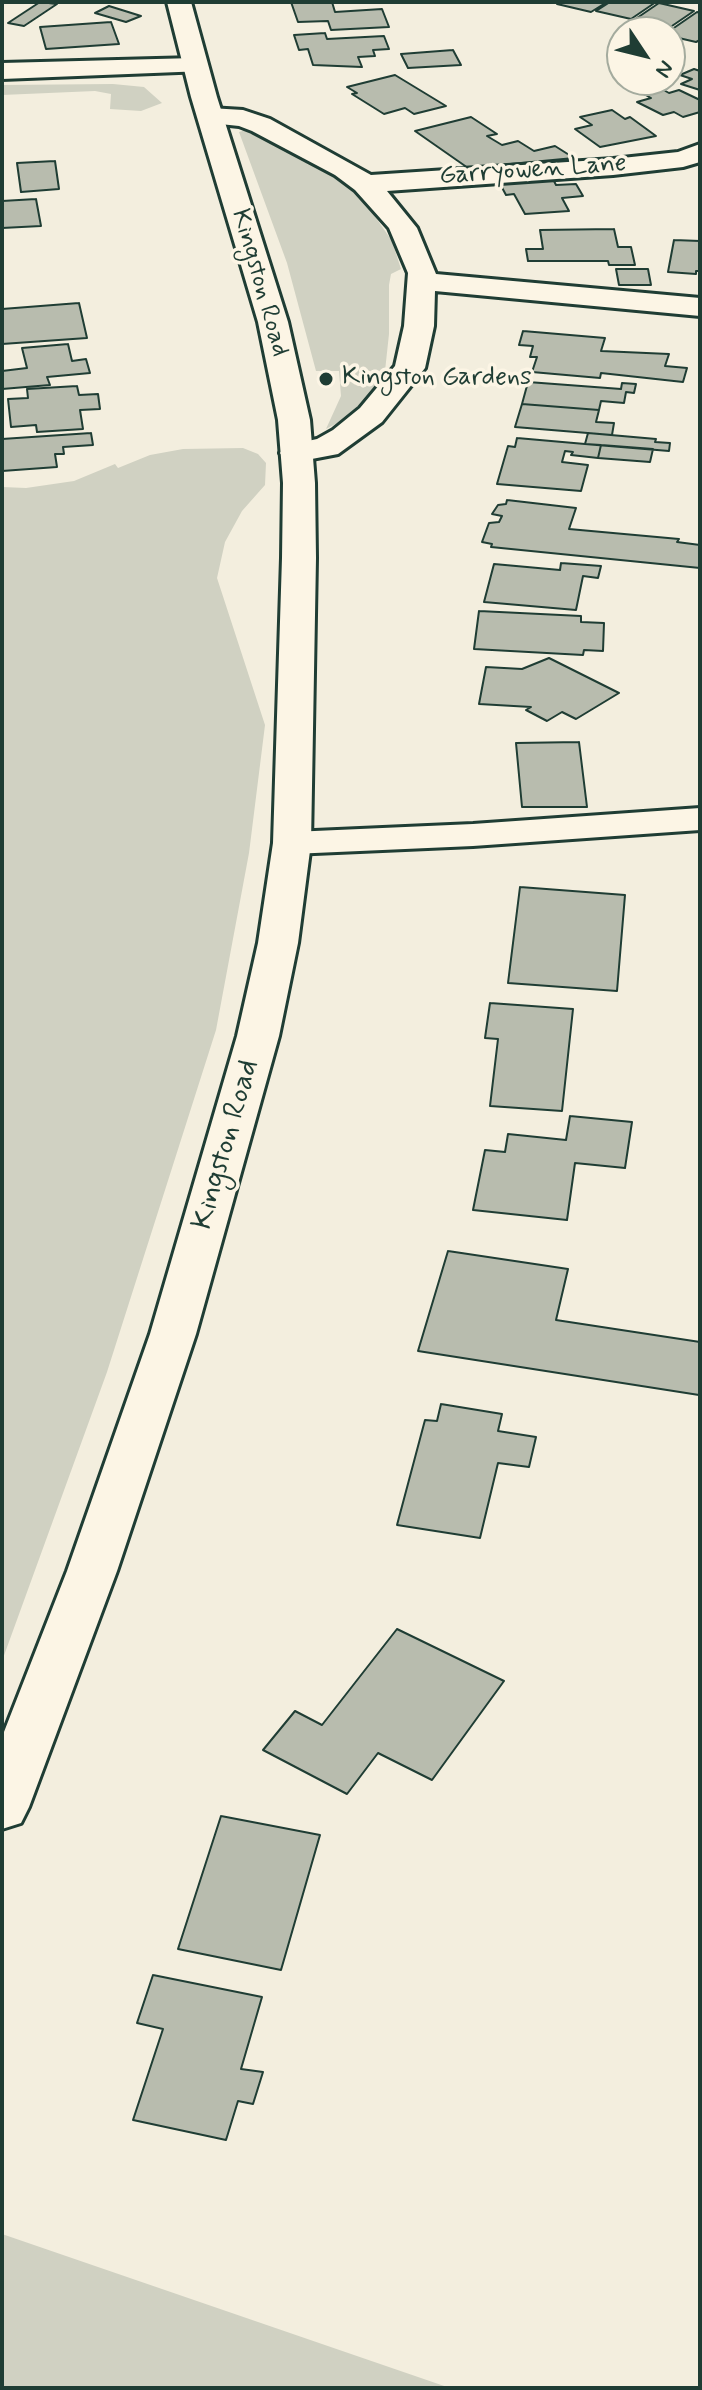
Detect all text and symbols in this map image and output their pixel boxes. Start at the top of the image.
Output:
north arrow [606,16,686,96]
text: N [648,55,680,83]
street label: Garryowen Lane [438,149,628,193]
street label: Kingston Road [223,206,295,360]
place label: Kingston Gardens [342,363,532,395]
marker: Kingston Gardens [317,370,335,388]
street label: Kingston Road [186,1056,268,1234]

